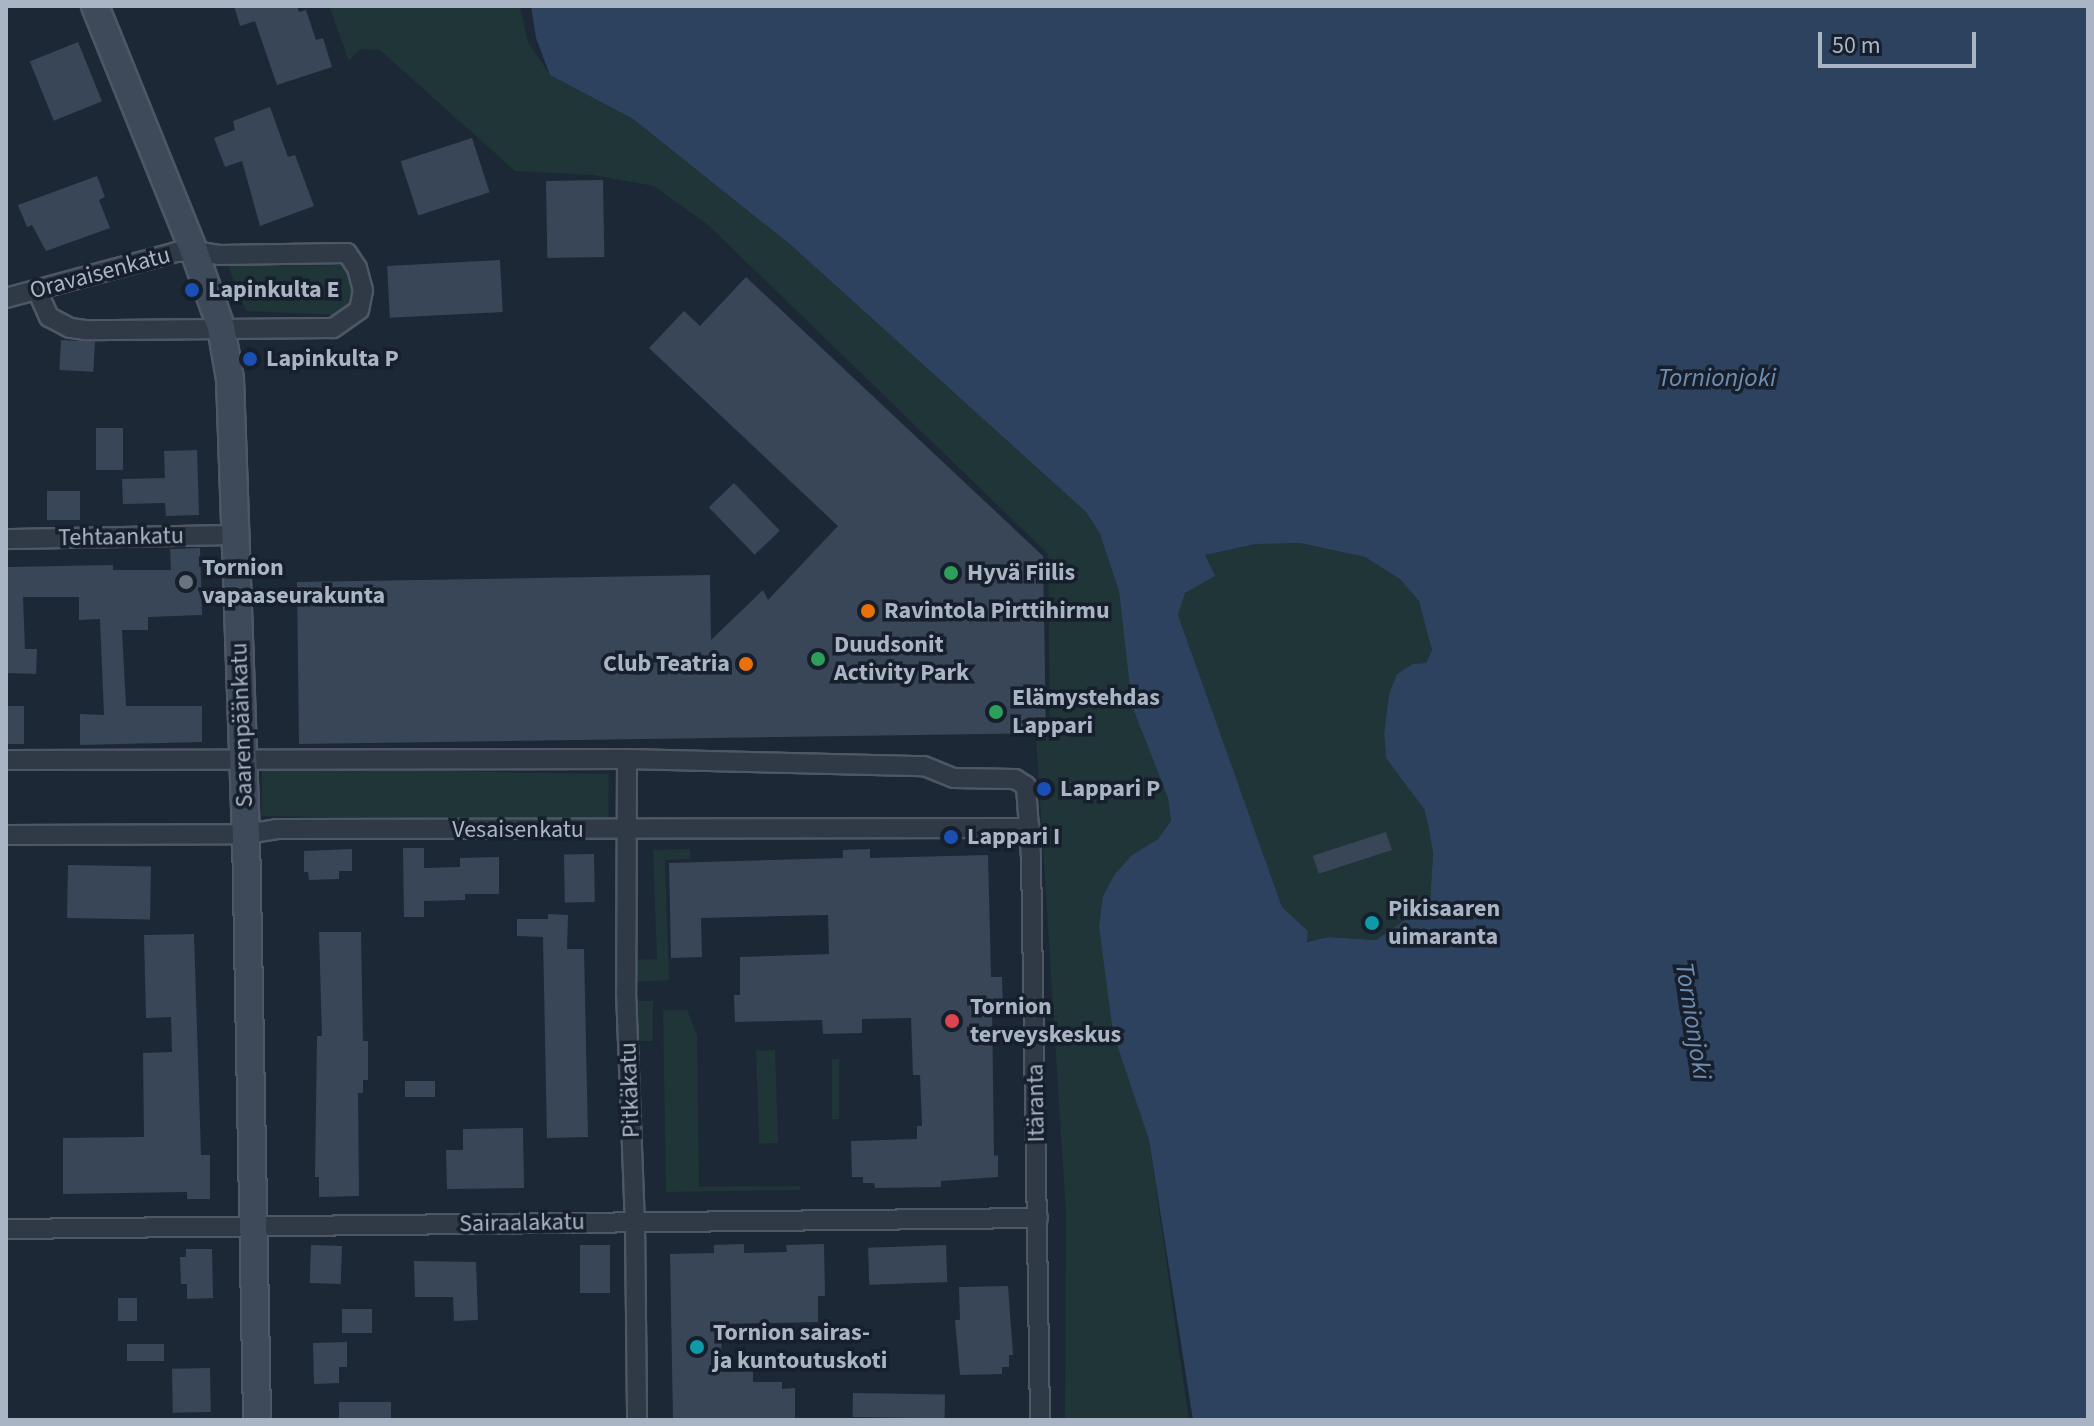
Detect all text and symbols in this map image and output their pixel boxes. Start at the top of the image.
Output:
scale bar [1822,16,1980,66]
text: 50 m [1832,28,1881,63]
street label: Oravaisenkatu [27,240,173,306]
place label: Lapinkulta E [208,276,340,304]
marker: Lapinkulta E [183,281,201,299]
place label: Lapinkulta P [266,345,399,373]
marker: Lapinkulta P [241,350,259,368]
water label: Tornionjoki [1658,362,1776,394]
street label: Tehtaankatu [58,522,184,552]
place label: Tornion vapaaseurakunta [202,554,385,610]
place label: Hyvä Fiilis [967,559,1075,587]
marker: Hyvä Fiilis [942,564,960,582]
marker: Tornion vapaaseurakunta [177,573,195,591]
place label: Ravintola Pirttihirmu [884,597,1110,625]
marker: Ravintola Pirttihirmu [859,602,877,620]
place label: Duudsonit Activity Park [834,631,969,687]
street label: Saarenpäänkatu [225,642,259,808]
place label: Club Teatria [603,650,730,678]
marker: Duudsonit Activity Park [809,650,827,668]
marker: Club Teatria [737,655,755,673]
place label: Elämystehdas Lappari [1012,684,1160,740]
marker: Elämystehdas Lappari [987,703,1005,721]
place label: Lappari P [1060,775,1160,803]
marker: Lappari P [1035,780,1053,798]
street label: Vesaisenkatu [452,816,584,844]
place label: Lappari I [967,823,1060,851]
marker: Lappari I [942,828,960,846]
place label: Pikisaaren uimaranta [1388,895,1500,951]
marker: Pikisaaren uimaranta [1363,914,1381,932]
water label: Tornionjoki [1668,960,1718,1082]
place label: Tornion terveyskeskus [970,993,1121,1049]
marker: Tornion terveyskeskus [941,1010,963,1032]
street label: Pitkäkatu [614,1042,646,1138]
street label: Itäranta [1021,1063,1051,1143]
street label: Sairaalakatu [459,1208,585,1238]
place label: Tornion sairas- ja kuntoutuskoti [713,1319,887,1375]
marker: Tornion sairas- ja kuntoutuskoti [688,1338,706,1356]

